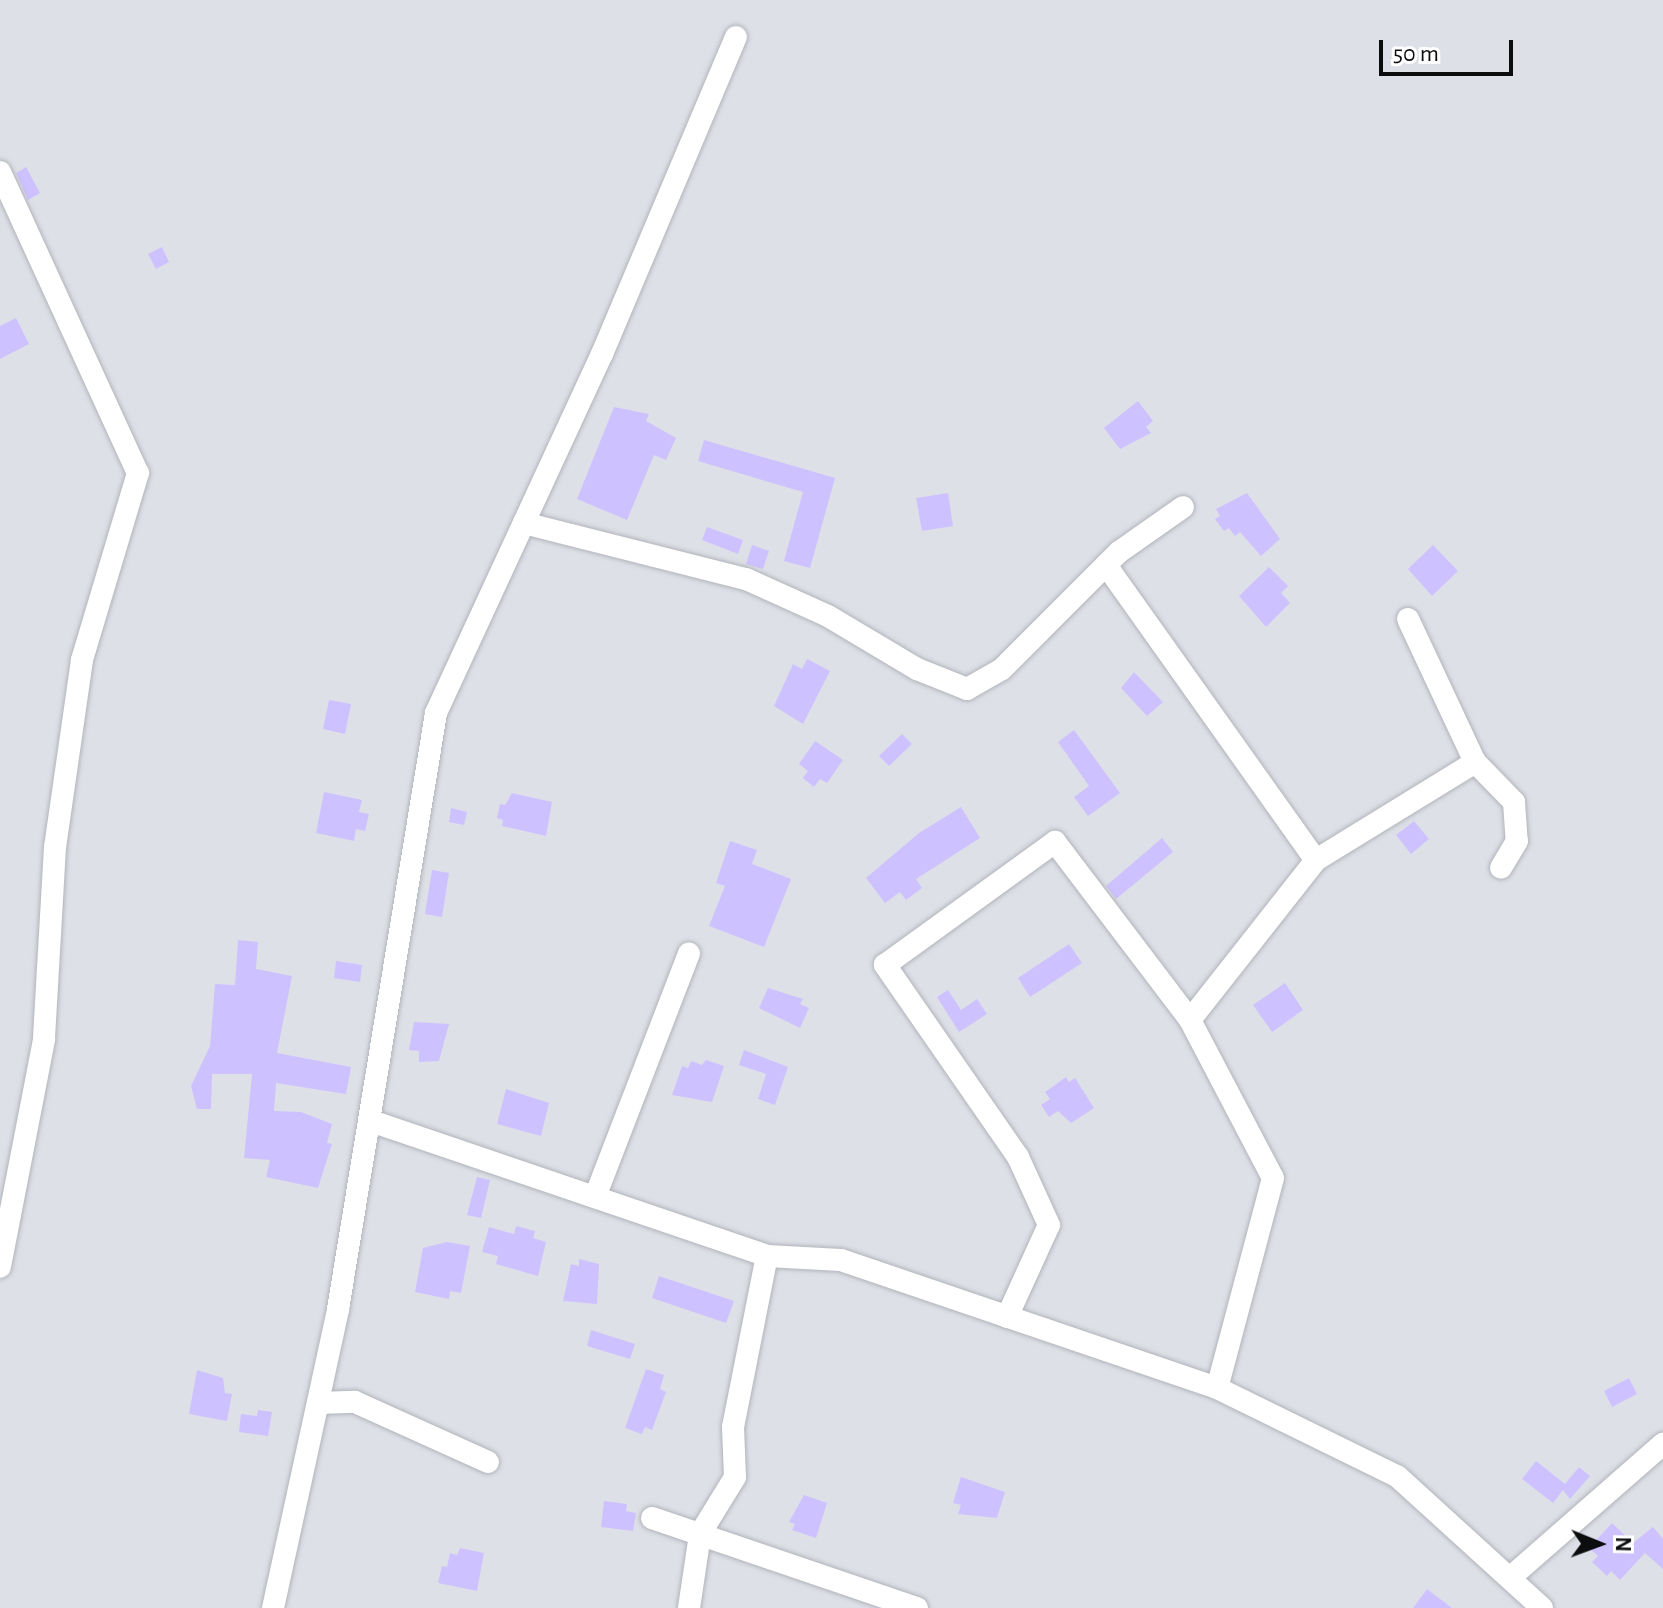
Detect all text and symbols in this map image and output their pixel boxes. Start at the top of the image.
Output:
scale bar [1383,24,1517,74]
text: 50 m [1393,42,1439,66]
north arrow [1559,1504,1639,1584]
text: N [1612,1537,1634,1552]

